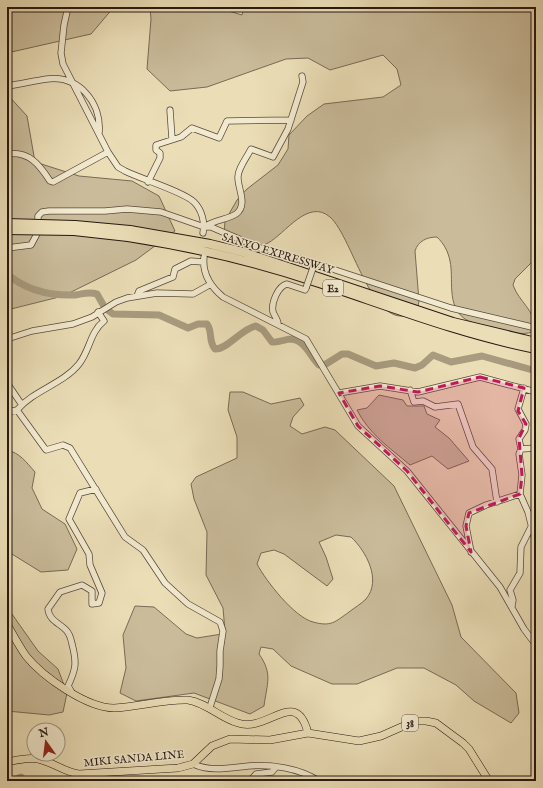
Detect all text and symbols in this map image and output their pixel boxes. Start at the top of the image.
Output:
street label: SANYO EXPRESSWAY [220,230,336,278]
road number: E2 [323,280,343,296]
road number: 38 [402,715,418,731]
north arrow [26,722,66,762]
text: N [37,725,51,741]
street label: MIKI SANDA LINE [83,748,185,770]

